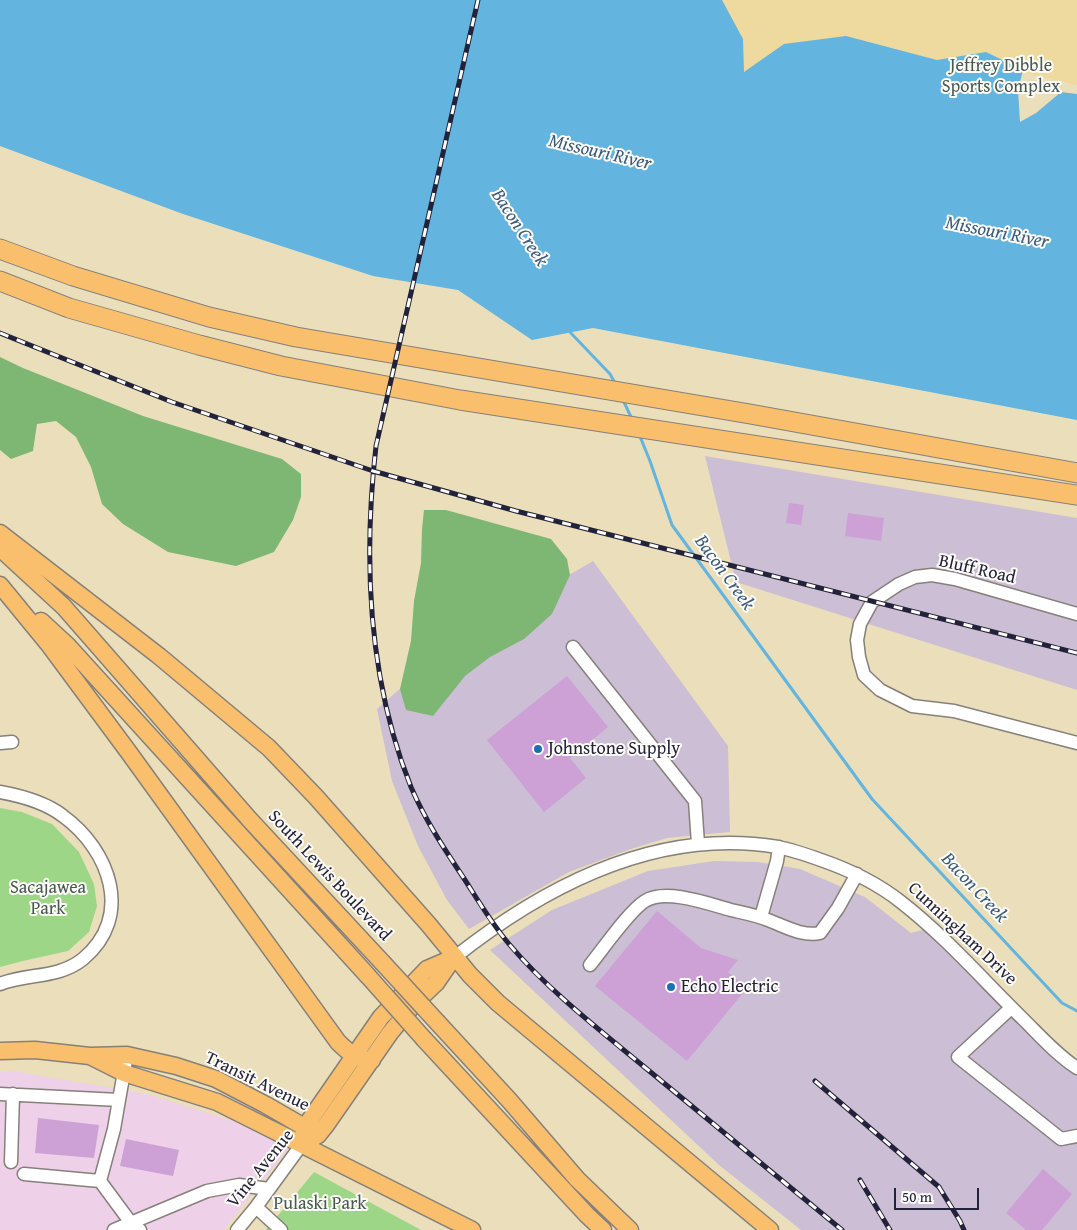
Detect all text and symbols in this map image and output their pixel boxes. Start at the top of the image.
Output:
park label: Jeffrey Dibble Sports Complex [942,55,1060,98]
water label: Missouri River [546,130,654,176]
water label: Bacon Creek [486,185,552,271]
water label: Missouri River [943,212,1051,254]
water label: Bacon Creek [689,531,759,615]
street label: Bluff Road [936,551,1018,589]
place label: Johnstone Supply [548,738,680,760]
marker: Johnstone Supply [532,743,544,755]
street label: South Lewis Boulevard [263,806,395,946]
water label: Bacon Creek [936,848,1012,928]
park label: Sacajawea Park [10,877,86,920]
street label: Cunningham Drive [903,878,1021,990]
place label: Echo Electric [681,976,778,998]
marker: Echo Electric [665,981,677,993]
street label: Transit Avenue [201,1047,313,1117]
street label: Vine Avenue [223,1125,299,1213]
scale bar [897,1178,982,1210]
text: 50 m [902,1186,932,1207]
park label: Pulaski Park [273,1193,367,1215]

